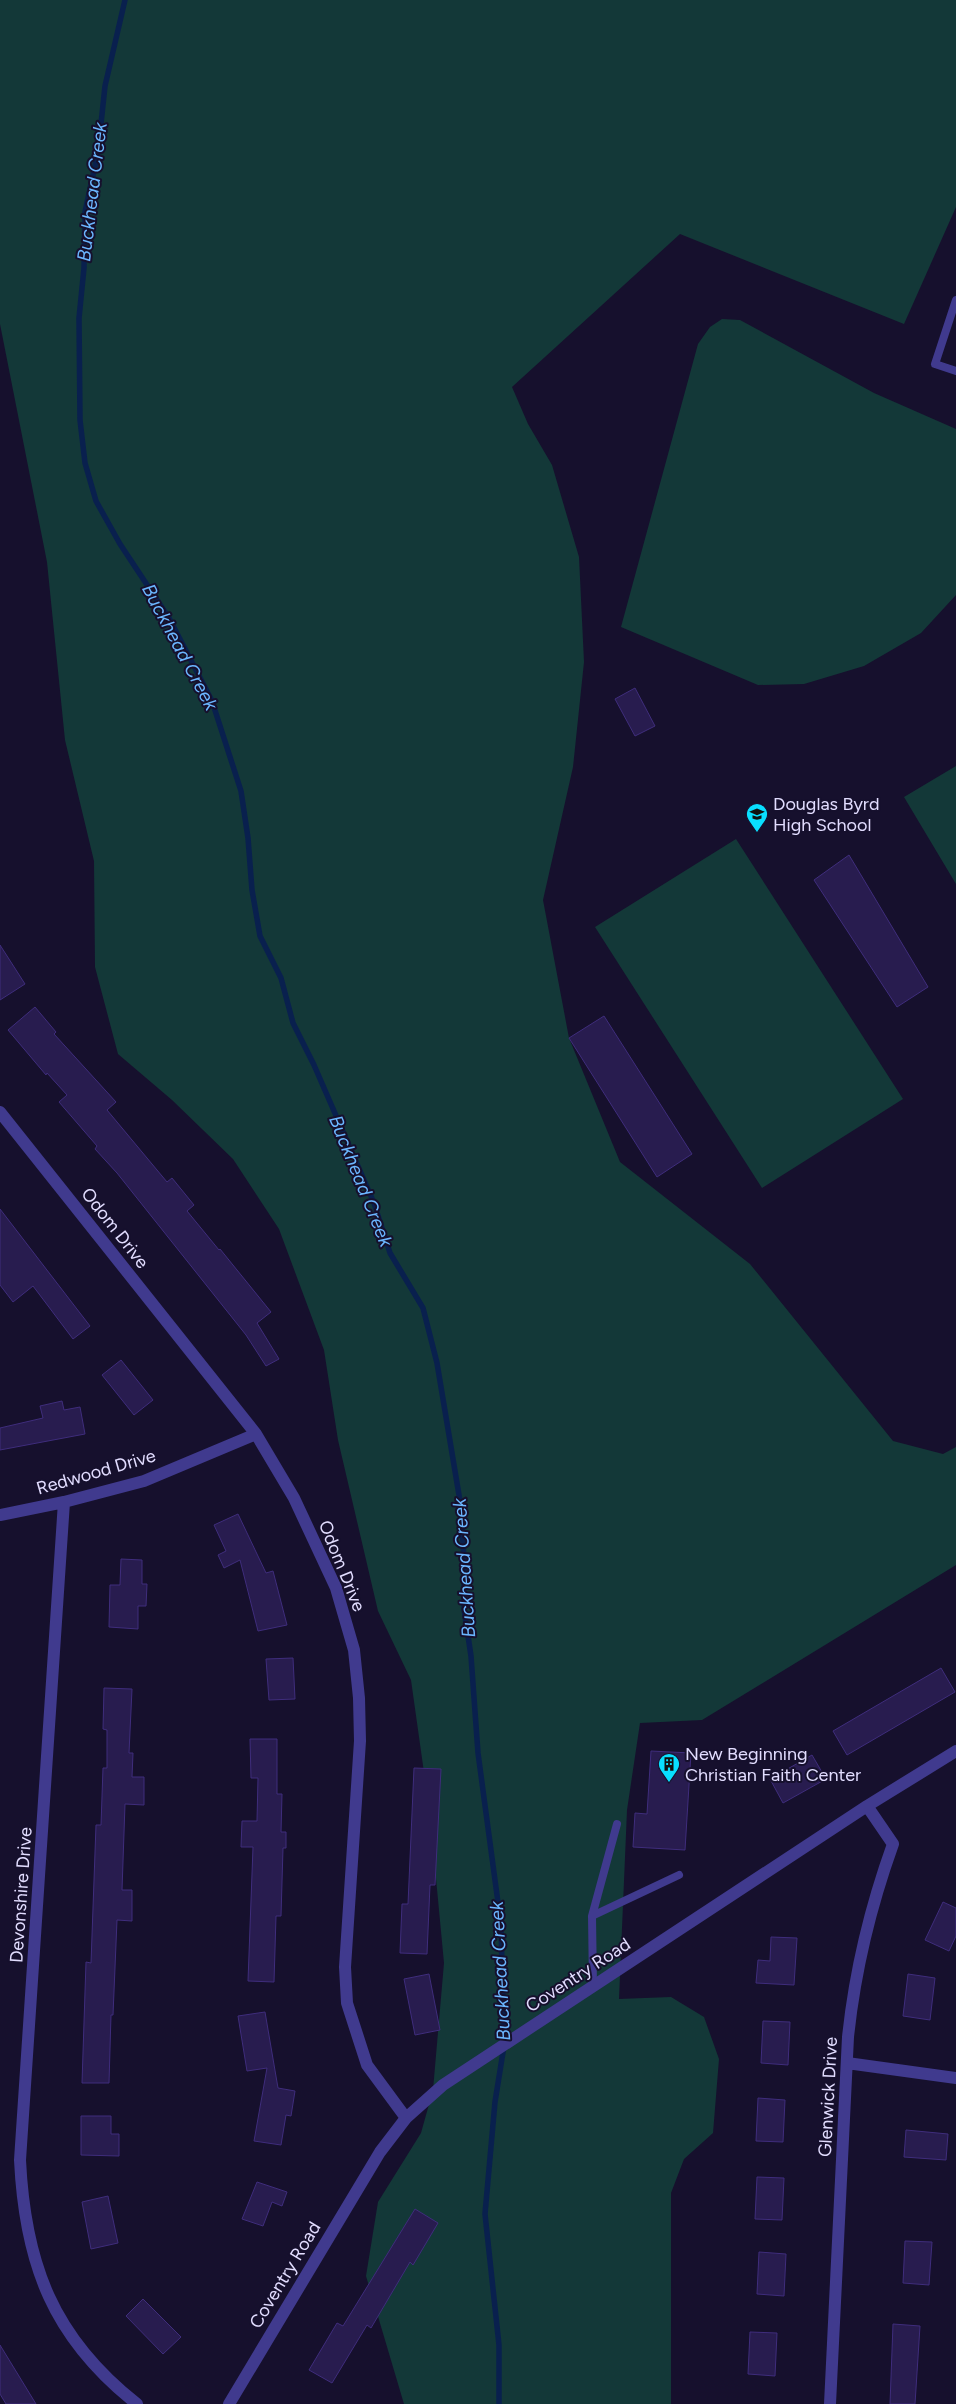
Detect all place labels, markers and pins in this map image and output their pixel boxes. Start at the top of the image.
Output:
place label: Douglas Byrd High School [773,793,880,836]
school or university icon: Douglas Byrd High School [745,802,769,833]
place label: New Beginning Christian Faith Center [685,1743,861,1786]
building icon: New Beginning Christian Faith Center [657,1752,681,1783]

